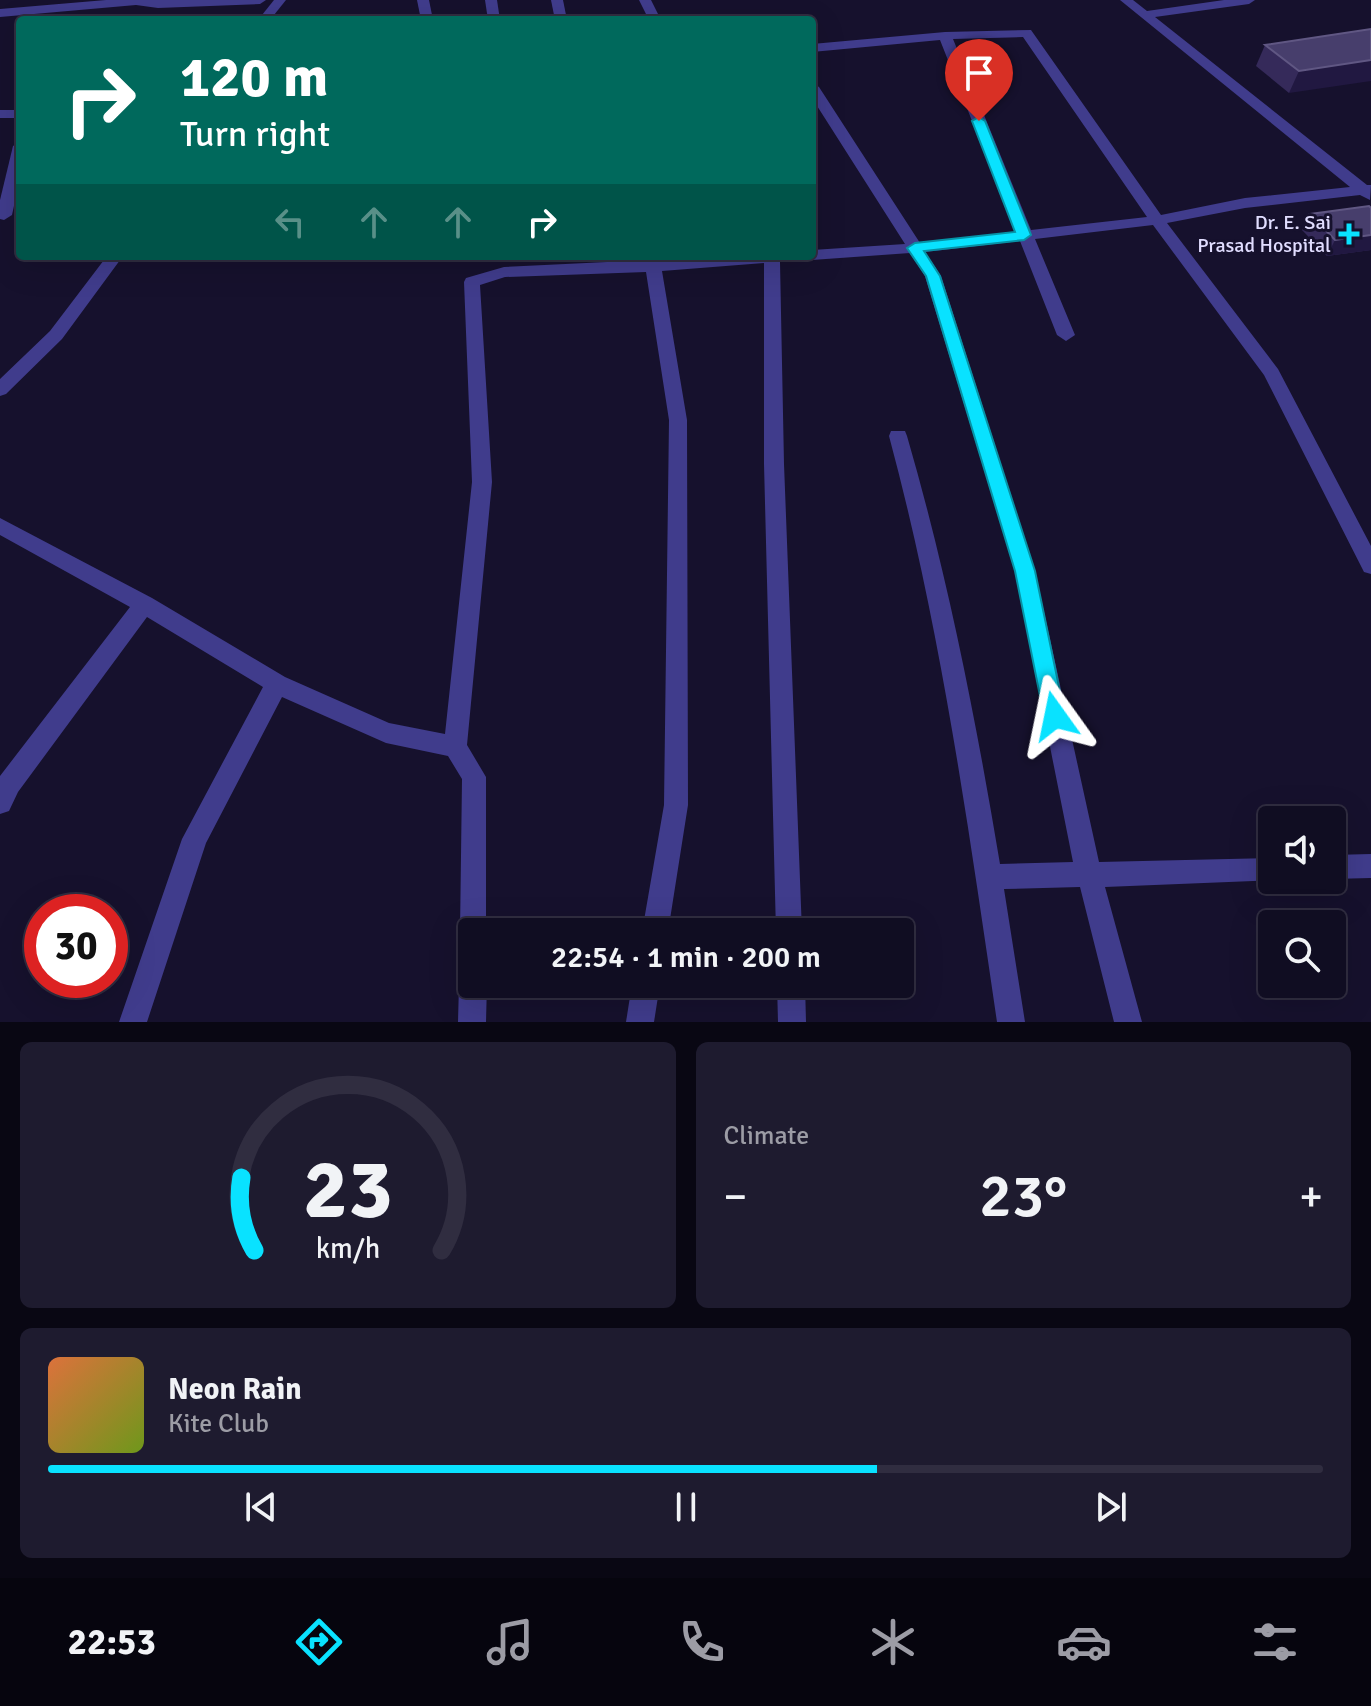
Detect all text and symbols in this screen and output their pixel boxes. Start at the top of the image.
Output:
pin [945,39,1013,121]
text: 120 m [180,43,328,112]
icon: right [48,48,152,152]
icon: arrive [957,51,1001,95]
text: Turn right [180,112,330,157]
icon: left [268,200,312,244]
icon: ahead [352,200,396,244]
icon: ahead [436,200,480,244]
icon: right [520,200,564,244]
place label: Dr. E. Sai Prasad Hospital [1197,210,1331,258]
marker: Dr. E. Sai Prasad Hospital [1338,223,1360,245]
position arrow [1013,674,1097,758]
map controls [1258,806,1346,998]
button: sound [1258,806,1346,894]
speed limit sign: 30 [24,894,128,998]
button: search [1258,910,1346,998]
text: 22:54 · 1 min · 200 m [551,939,821,976]
text: Climate [724,1120,809,1152]
text: 23 [303,1139,393,1241]
text: 23° [979,1160,1067,1234]
text: − [724,1170,747,1224]
text: + [1299,1170,1323,1224]
text: km/h [315,1231,380,1266]
text: Neon Rain [168,1371,302,1408]
text: Kite Club [168,1408,269,1440]
icon: previous [239,1485,283,1529]
icon: pause [664,1485,708,1529]
icon: next [1089,1485,1133,1529]
icon: directions [291,1614,347,1670]
icon: music [482,1614,538,1670]
icon: phone [674,1614,730,1670]
icon: climate [865,1614,921,1670]
icon: car [1056,1614,1112,1670]
icon: filters [1247,1614,1303,1670]
text: 22:53 [68,1620,156,1665]

